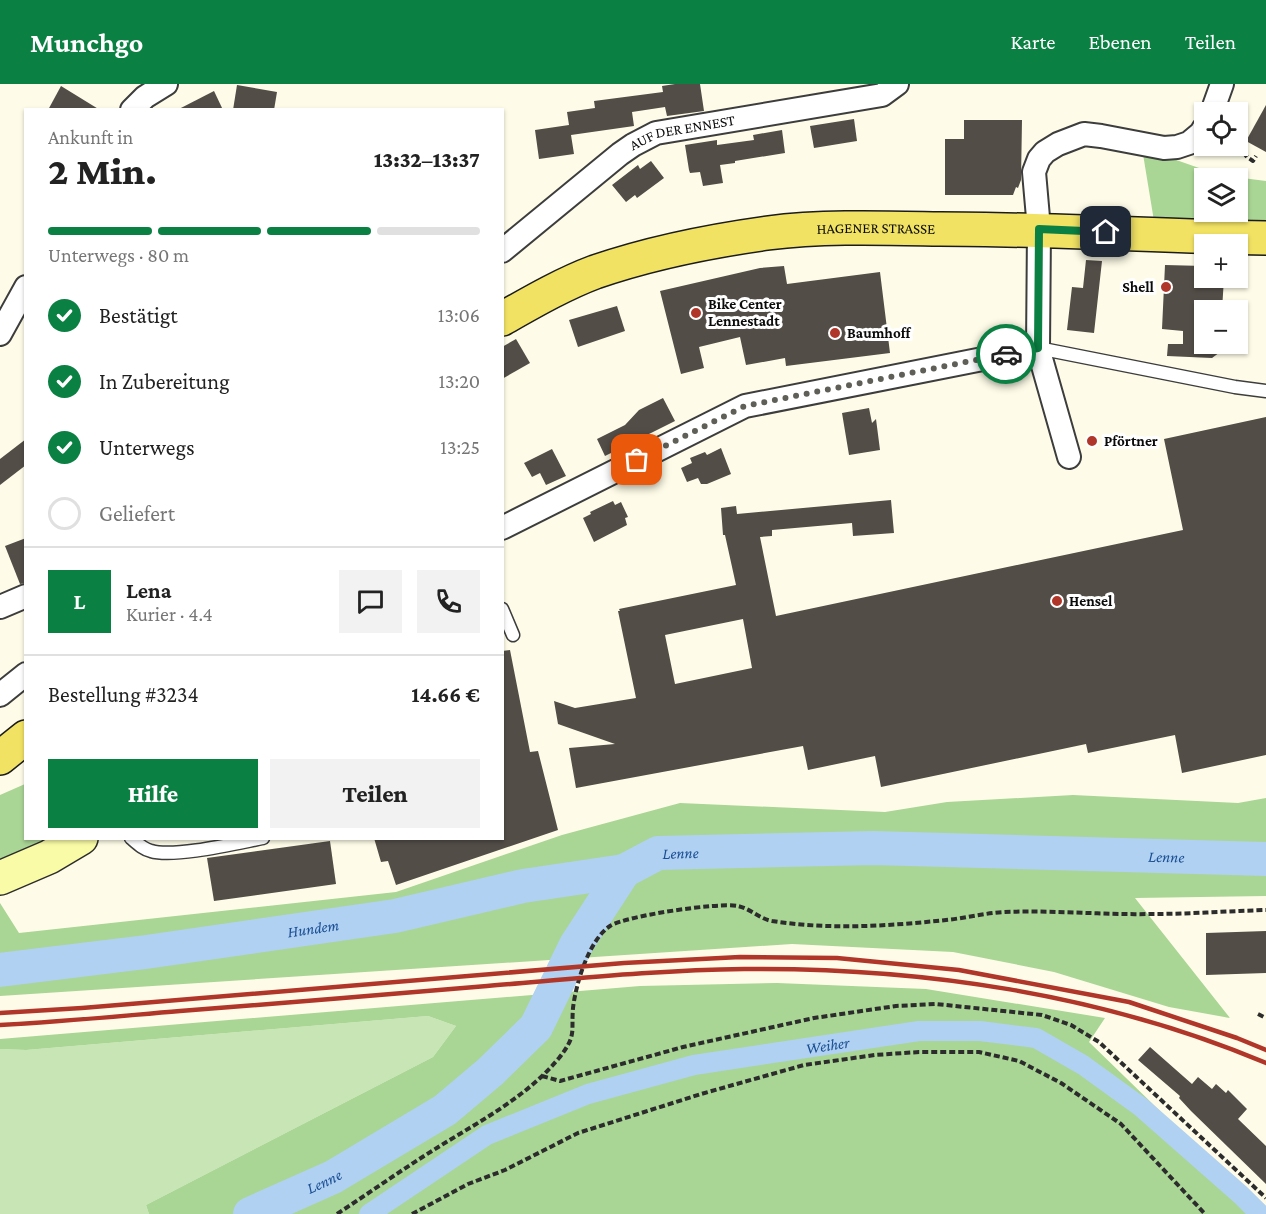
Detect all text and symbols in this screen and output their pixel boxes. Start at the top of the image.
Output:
text: Munchgo [30,27,143,58]
text: Karte [1010,30,1056,54]
text: Ebenen [1089,30,1152,54]
text: Teilen [1185,30,1236,54]
map controls [1194,102,1248,354]
button: locate [1194,102,1248,156]
street label: AUF DER ENNEST [627,112,736,153]
text: Ankunft in [48,126,133,148]
text: 13:32–13:37 [374,147,480,172]
text: 2 Min. [48,149,157,192]
button: layers [1194,168,1248,222]
pin [1080,206,1131,257]
icon: home [1089,215,1122,248]
street label: HAGENER STRASSE [816,220,935,237]
button: + [1194,234,1248,288]
text: Unterwegs · 80 m [48,244,189,266]
place label: Shell [1122,279,1155,295]
marker: Shell [1159,280,1173,294]
place label: Bike Center Lennestadt [708,296,782,329]
icon: check [48,299,81,332]
button: − [1194,300,1248,354]
text: Bestätigt [99,303,178,328]
text: 13:06 [438,304,480,326]
marker: Bike Center Lennestadt [689,306,703,320]
courier [976,324,1036,384]
place label: Baumhoff [847,325,912,341]
marker: Baumhoff [828,326,842,340]
icon: car [990,338,1023,371]
icon: check [48,365,81,398]
text: In Zubereitung [99,369,230,394]
text: 13:20 [438,370,480,392]
icon: check [48,431,81,464]
place label: Pförtner [1104,433,1158,449]
pin [611,434,662,485]
marker: Pförtner [1085,434,1099,448]
text: Unterwegs [99,435,195,460]
text: 13:25 [440,436,480,458]
icon: bag [620,443,653,476]
text: Geliefert [99,501,175,526]
button: chat [339,570,402,633]
button: phone [417,570,480,633]
text: Lena [126,578,171,603]
text: L [74,589,85,614]
place label: Hensel [1069,593,1113,609]
marker: Hensel [1050,594,1064,608]
text: Kurier · 4.4 [126,603,213,625]
text: Bestellung #3234 [48,682,199,707]
text: 14.66 € [411,682,480,707]
button: Hilfe [48,759,258,828]
button: Teilen [270,759,480,828]
water label: Lenne [662,844,699,862]
water label: Lenne [1148,848,1185,866]
water label: Hundem [286,916,340,940]
water label: Weiher [805,1034,851,1057]
water label: Lenne [304,1166,345,1197]

